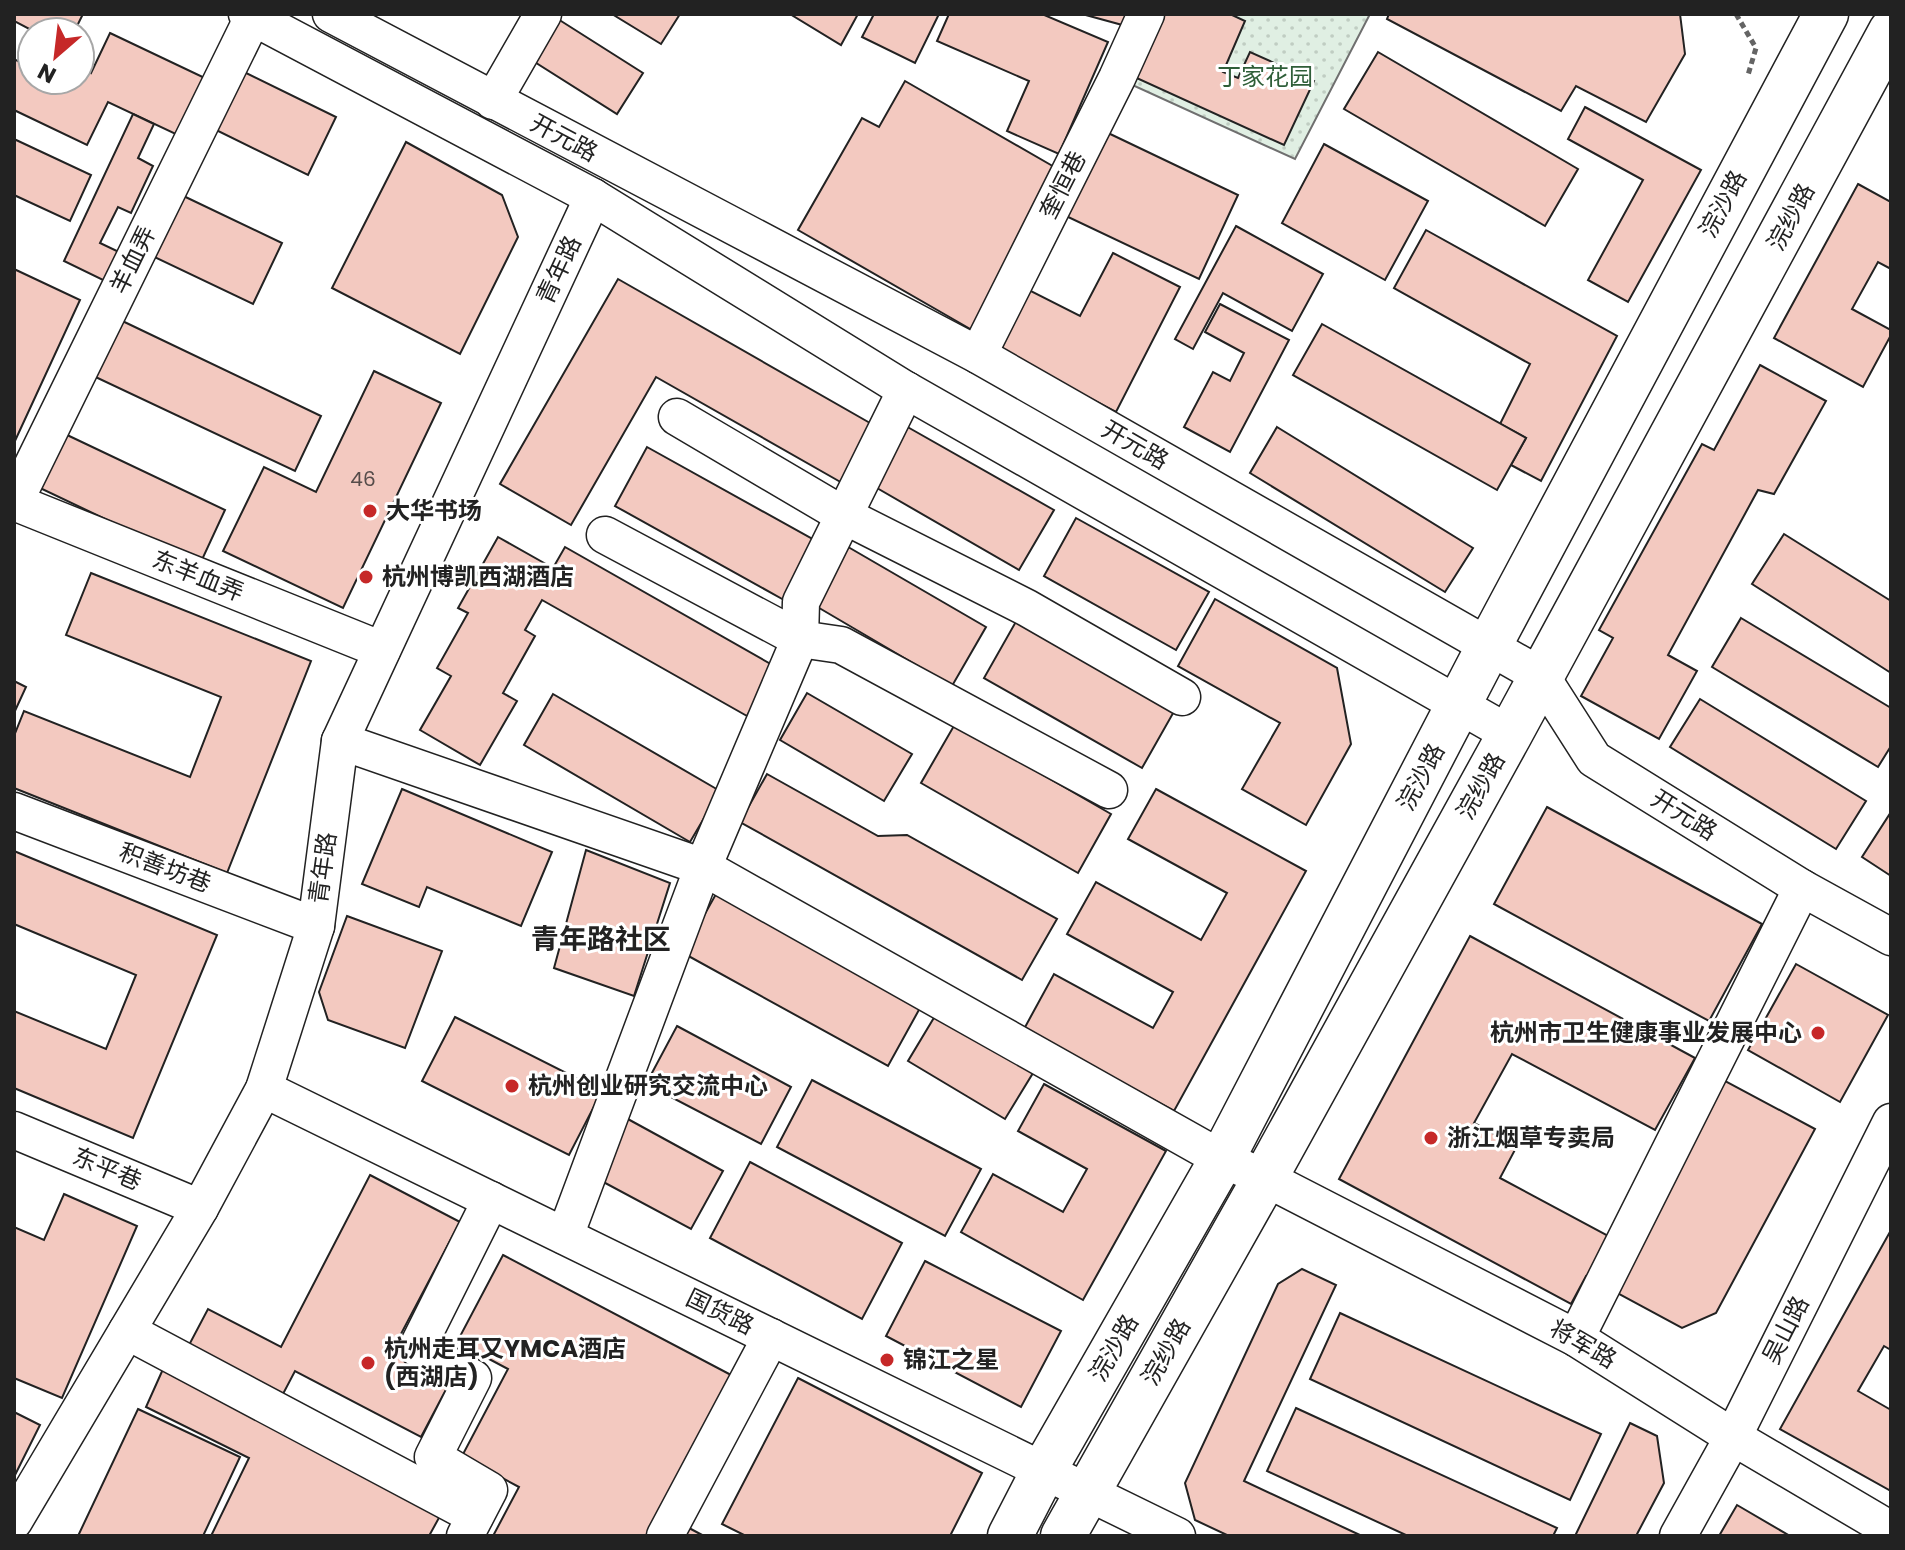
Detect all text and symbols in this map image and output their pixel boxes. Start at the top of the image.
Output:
north arrow [16,16,96,96]
text: N [32,56,61,91]
park label: 丁家花园 [1217,60,1313,93]
street label: 开元路 [525,106,604,169]
street label: 奎恒巷 [1032,145,1094,224]
street label: 浣沙路 [1691,164,1754,243]
street label: 浣纱路 [1759,177,1822,256]
street label: 羊血弄 [102,220,163,299]
street label: 青年路 [528,230,589,309]
street label: 开元路 [1096,412,1175,477]
house number: 46 [350,465,376,493]
place label: 大华书场 [386,494,482,527]
marker: 大华书场 [361,502,379,520]
street label: 东羊血弄 [148,542,249,609]
place label: 杭州博凯西湖酒店 [382,560,574,593]
marker: 杭州博凯西湖酒店 [357,568,375,586]
street label: 浣沙路 [1389,737,1452,816]
street label: 浣纱路 [1449,746,1512,825]
street label: 开元路 [1645,782,1724,848]
street label: 青年路 [301,830,344,906]
street label: 积善坊巷 [114,835,216,900]
district label: 青年路社区 [531,920,671,959]
place label: 杭州市卫生健康事业发展中心 [1490,1016,1802,1049]
marker: 杭州市卫生健康事业发展中心 [1809,1024,1827,1042]
place label: 杭州创业研究交流中心 [528,1069,768,1102]
marker: 杭州创业研究交流中心 [503,1077,521,1095]
place label: 浙江烟草专卖局 [1447,1121,1615,1154]
marker: 浙江烟草专卖局 [1422,1129,1440,1147]
street label: 东平巷 [68,1139,147,1198]
street label: 国货路 [681,1281,760,1342]
street label: 吴山路 [1755,1290,1817,1369]
street label: 浣沙路 [1081,1308,1146,1387]
street label: 将军路 [1544,1311,1623,1376]
street label: 浣纱路 [1133,1312,1198,1391]
place label: 杭州走耳又YMCA酒店 (西湖店) [384,1332,626,1393]
place label: 锦江之星 [903,1343,999,1376]
marker: 锦江之星 [878,1351,896,1369]
marker: 杭州走耳又YMCA酒店 (西湖店) [359,1354,377,1372]

